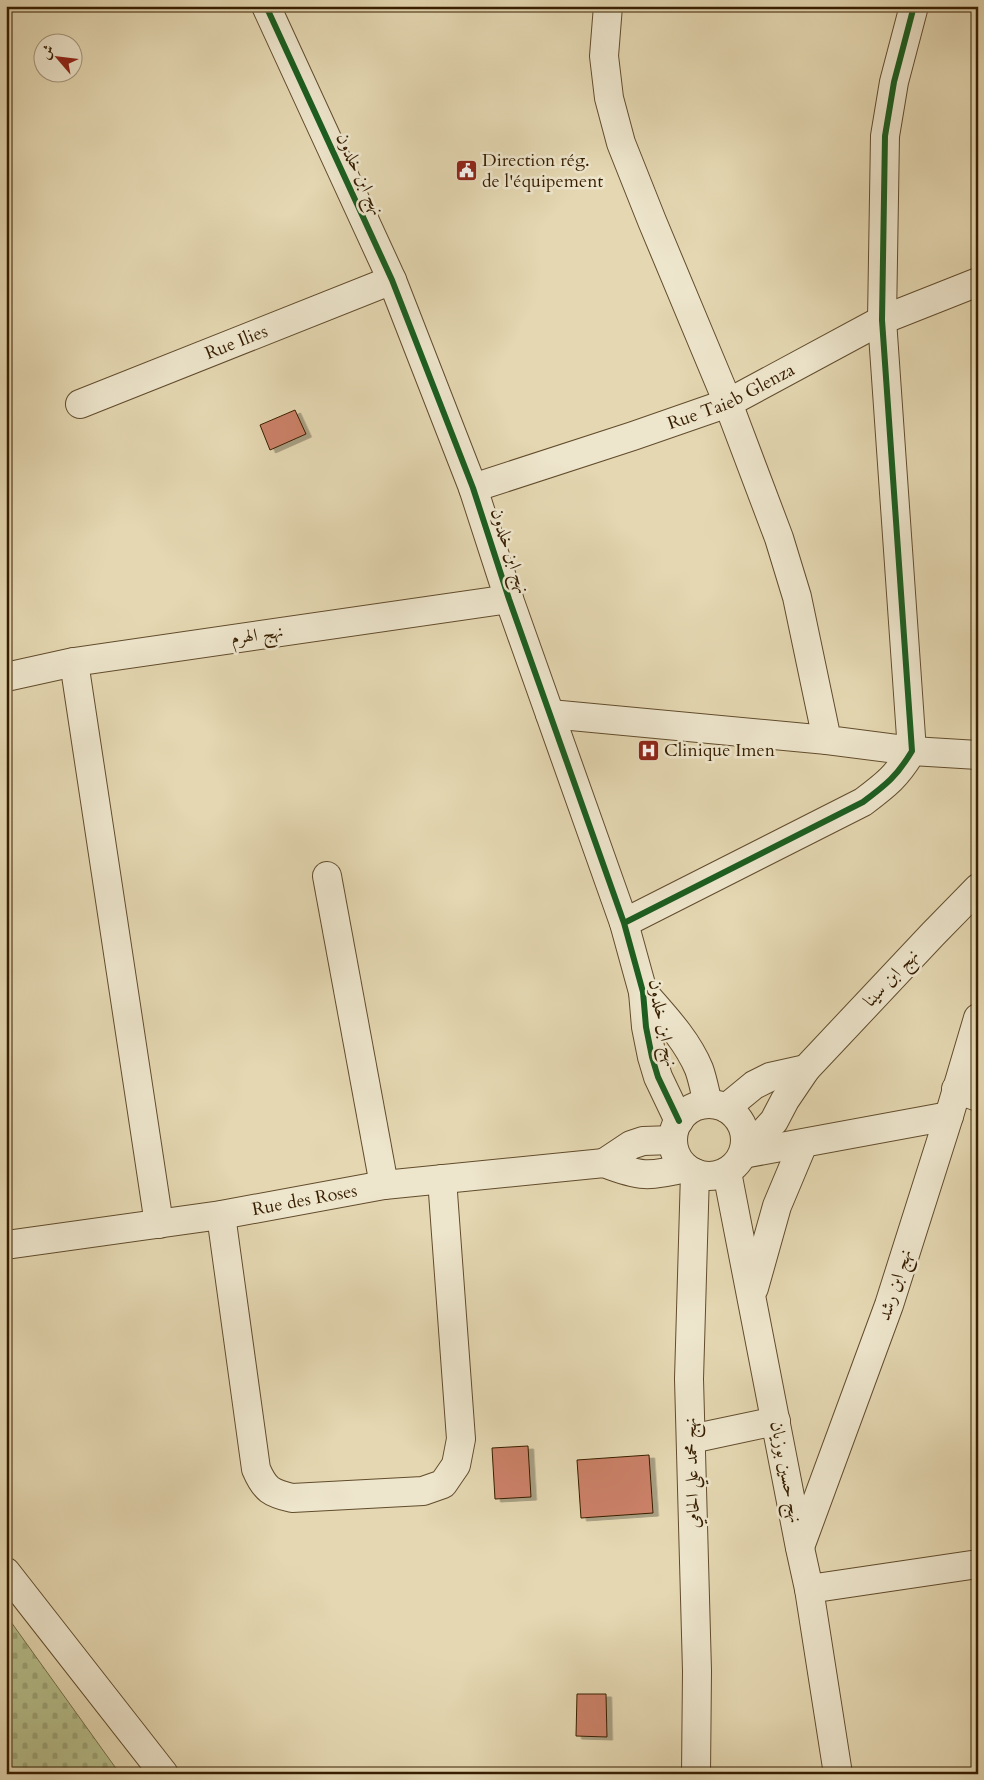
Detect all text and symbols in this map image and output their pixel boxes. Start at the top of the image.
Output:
north arrow [32,32,82,82]
text: ش [35,41,59,63]
street label: نهج ابن خلدون [327,129,390,221]
place label: Direction rég. de l'équipement [482,148,603,194]
public building icon: Direction rég. de l'équipement [454,158,478,182]
street label: Rue Ilies [201,318,271,366]
street label: Rue Taieb Glenza [664,357,799,436]
street label: نهج ابن خلدون [482,505,536,598]
street label: نهج الهرم [229,619,285,654]
hospital icon: Clinique Imen [636,738,660,762]
place label: Clinique Imen [664,738,776,763]
street label: نهج ابن سينا [858,943,927,1015]
street label: نهج ابن خلدون [639,977,684,1069]
street label: Rue des Roses [250,1178,359,1222]
street label: نهج ابن رشد [872,1246,921,1325]
street label: نهج محمد علي الحامي [678,1417,710,1529]
street label: نهج حسين بوزيان [761,1419,808,1526]

